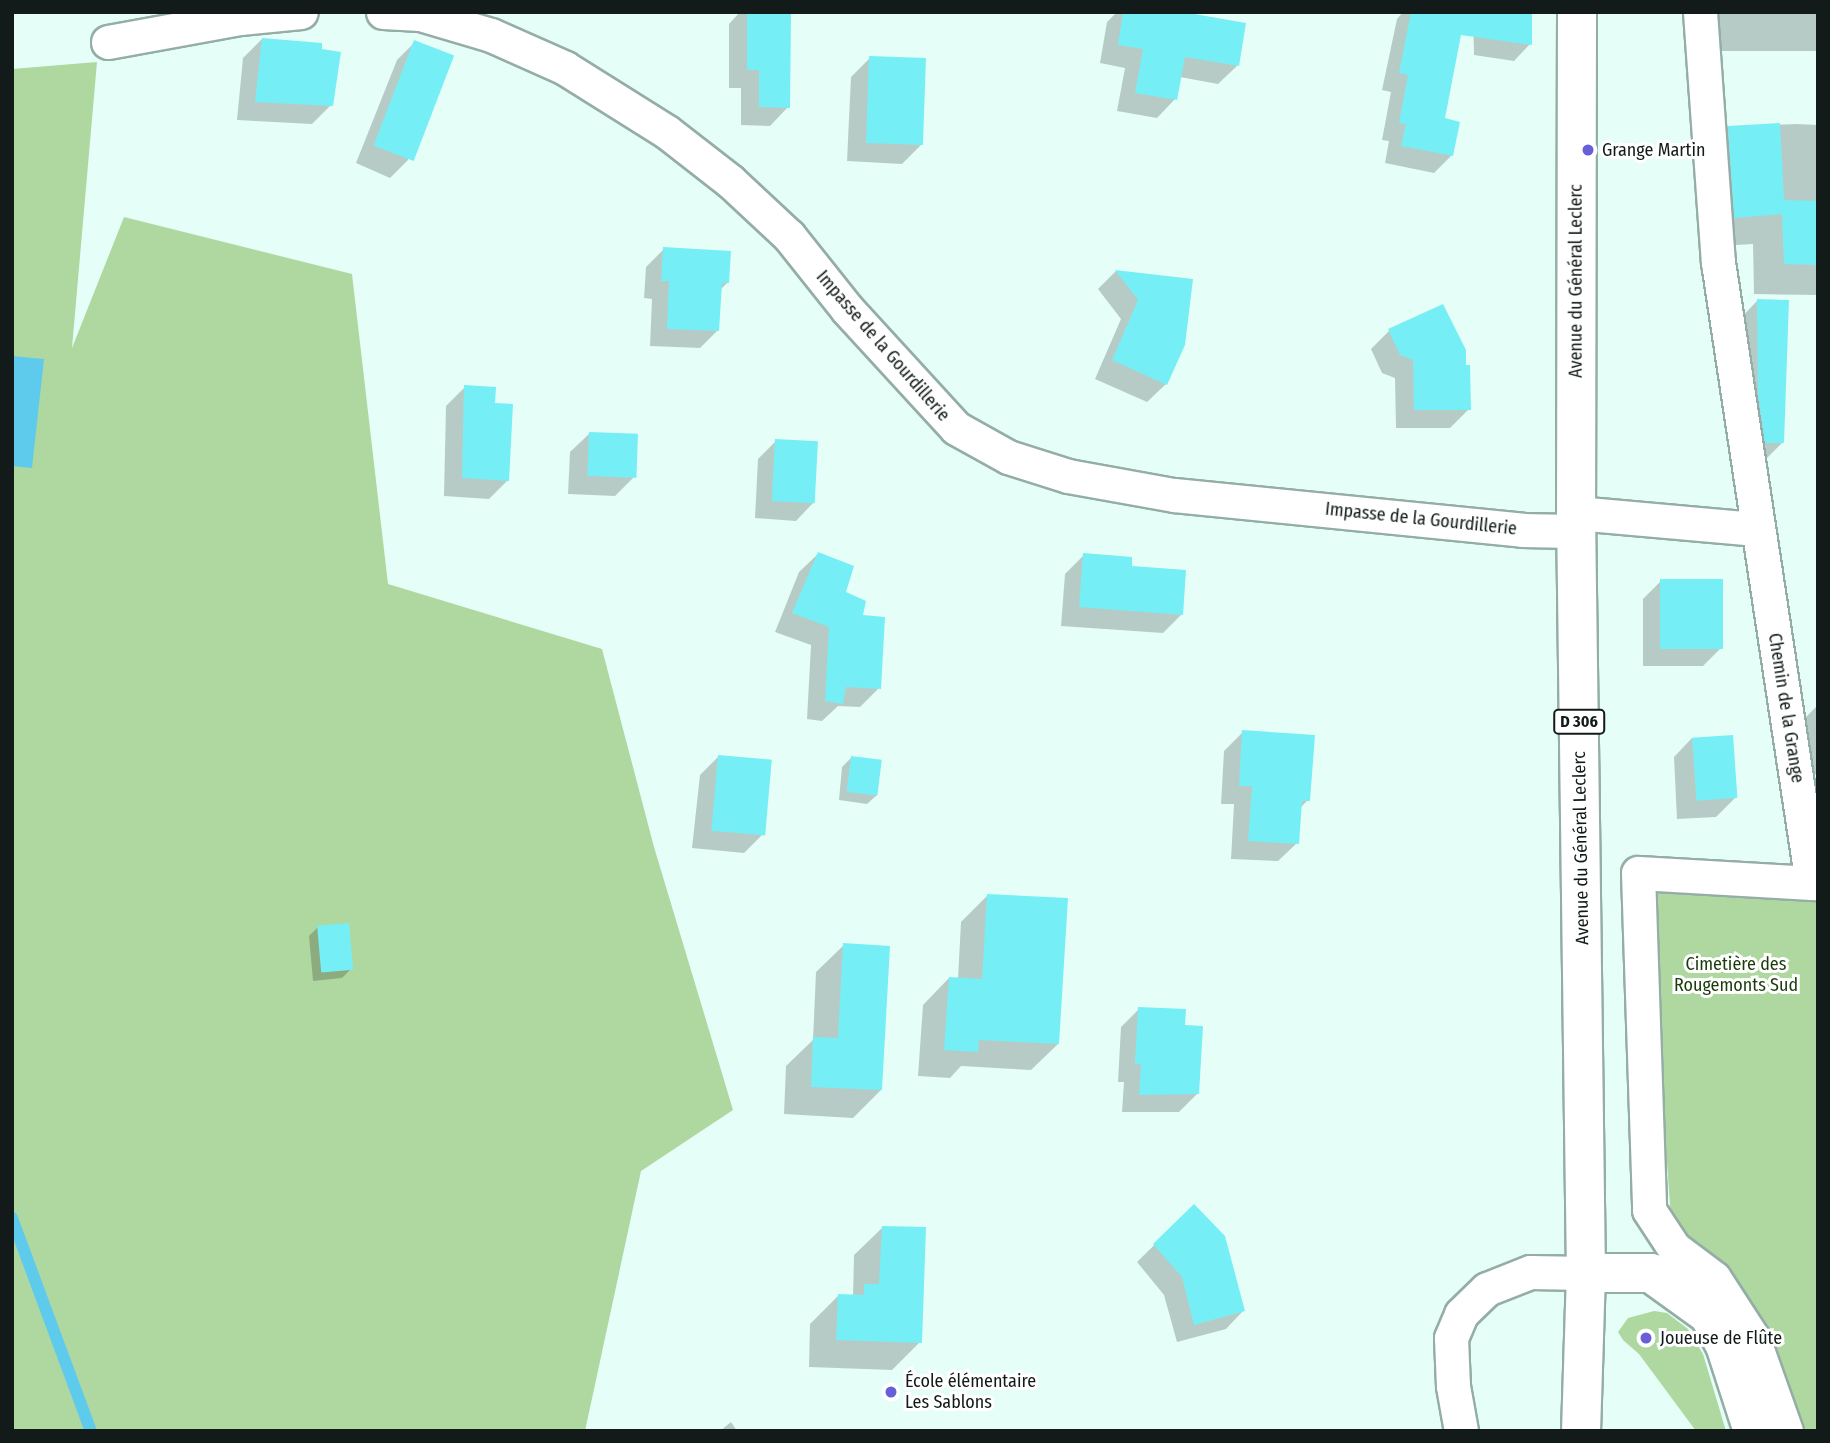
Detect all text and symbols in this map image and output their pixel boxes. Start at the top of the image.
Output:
place label: Grange Martin [1602,139,1705,161]
marker: Grange Martin [1580,142,1596,158]
street label: Avenue du Général Leclerc [1565,184,1587,378]
street label: Impasse de la Gourdillerie [812,266,954,426]
street label: Impasse de la Gourdillerie [1324,498,1518,540]
street label: Chemin de la Grange [1763,632,1809,784]
road number: D 306 [1553,709,1605,734]
street label: Avenue du Général Leclerc [1569,751,1593,945]
park label: Cimetière des Rougemonts Sud [1674,954,1798,996]
place label: Joueuse de Flûte [1660,1327,1782,1349]
marker: Joueuse de Flûte [1638,1330,1654,1346]
place label: École élémentaire Les Sablons [905,1371,1036,1414]
marker: École élémentaire Les Sablons [883,1384,899,1400]

